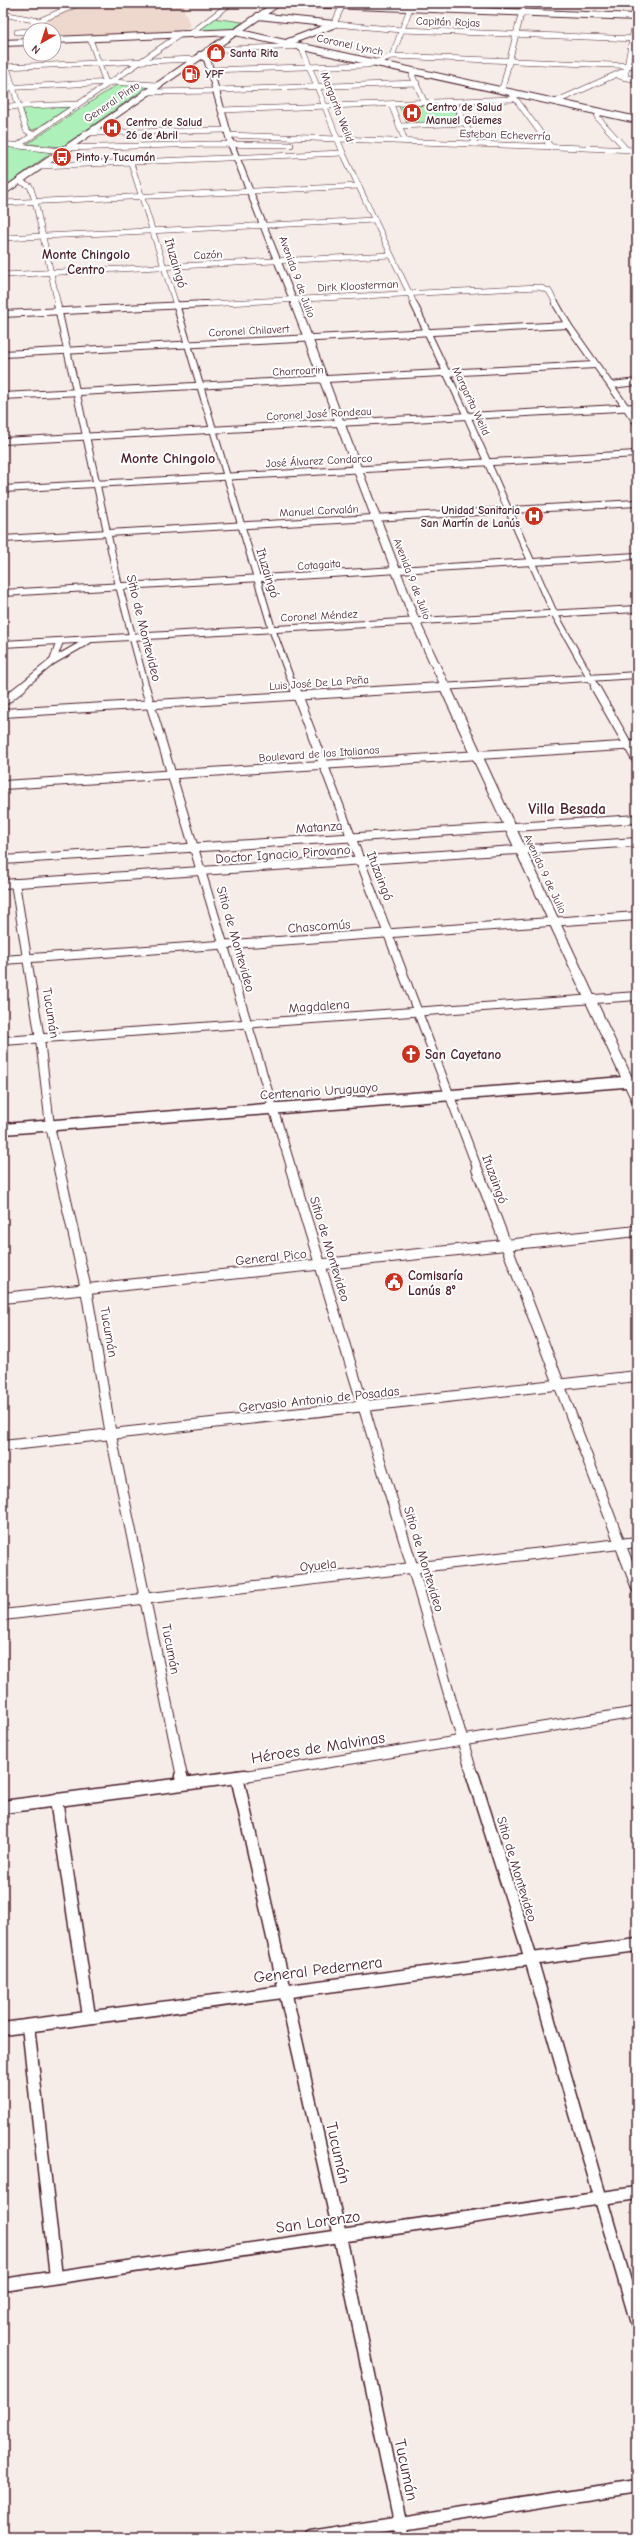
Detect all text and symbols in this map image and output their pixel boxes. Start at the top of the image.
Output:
street label: Capitán Rojas [416,14,481,30]
north arrow [22,22,62,62]
street label: Coronel Lynch [315,32,385,58]
text: N [29,42,43,57]
shop icon: Santa Rita [205,42,227,64]
place label: Santa Rita [230,47,278,60]
fuel station icon: YPF [180,63,202,85]
place label: YPF [205,68,224,81]
street label: Margarita Weild [318,70,356,144]
street label: General Pinto [82,79,142,125]
place label: Centro de Salud Manuel Güemes [426,101,502,127]
hospital icon: Centro de Salud Manuel Güemes [401,102,423,124]
place label: Centro de Salud 26 de Abril [126,116,202,142]
hospital icon: Centro de Salud 26 de Abril [101,117,123,139]
street label: Esteban Echeverría [459,127,551,143]
bus stop icon: Pinto y Tucumán [51,146,73,168]
place label: Pinto y Tucumán [76,151,155,164]
street label: Avenida 9 de Julio [276,234,318,320]
street label: Ituzaingó [162,236,190,290]
district label: Monte Chingolo Centro [42,247,130,277]
street label: Cazón [193,248,223,262]
street label: Dirk Kloosterman [317,277,399,295]
street label: Coronel Chilavert [208,322,291,340]
street label: Chorroarin [272,363,324,379]
street label: Margarita Weild [449,364,493,438]
street label: Coronel José Rondeau [266,405,372,423]
district label: Monte Chingolo [121,450,215,467]
street label: José Álvarez Condarco [265,451,373,470]
street label: Manuel Corvalán [279,502,359,520]
place label: Unidad Sanitaria San Martín de Lanús [421,504,520,530]
hospital icon: Unidad Sanitaria San Martín de Lanús [523,505,545,527]
street label: Avenida 9 de Julio [391,537,434,622]
street label: Ituzaingó [253,546,283,600]
street label: Cotagaita [297,557,341,573]
street label: Sitio de Montevideo [124,573,165,683]
street label: Coronel Méndez [280,607,358,625]
street label: Luis José De La Peña [269,673,369,693]
street label: Boulevard de los Italianos [258,743,380,765]
district label: Villa Besada [528,800,606,818]
street label: Matanza [295,818,343,836]
street label: Avenida 9 de Julio [521,832,569,916]
street label: Doctor Ignacio Pirovano [215,842,351,866]
street label: Ituzaingó [364,849,396,903]
street label: Sitio de Montevideo [214,884,258,994]
street label: Chascomús [287,916,351,936]
street label: Tucumán [40,987,62,1039]
street label: Magdalena [288,996,350,1016]
church icon: San Cayetano [400,1043,422,1065]
place label: San Cayetano [425,1047,502,1062]
street label: Centenario Uruguayo [259,1079,379,1103]
street label: Ituzaingó [479,1152,511,1206]
street label: Sitio de Montevideo [307,1195,353,1304]
street label: General Pico [235,1246,308,1268]
place label: Comisaría Lanús 8° [408,1268,463,1298]
public building icon: Comisaría Lanús 8° [383,1271,405,1293]
street label: Tucumán [97,1306,121,1358]
street label: Gervasio Antonio de Posadas [238,1383,400,1415]
street label: Sitio de Montevideo [401,1505,447,1614]
street label: Oyuela [299,1556,337,1574]
street label: Tucumán [159,1623,183,1675]
street label: Héroes de Malvinas [250,1728,387,1767]
street label: Sitio de Montevideo [494,1815,540,1924]
street label: General Pedernera [252,1953,384,1987]
street label: Tucumán [322,2120,354,2186]
street label: San Lorenzo [274,2207,362,2237]
street label: Tucumán [391,2437,421,2503]

